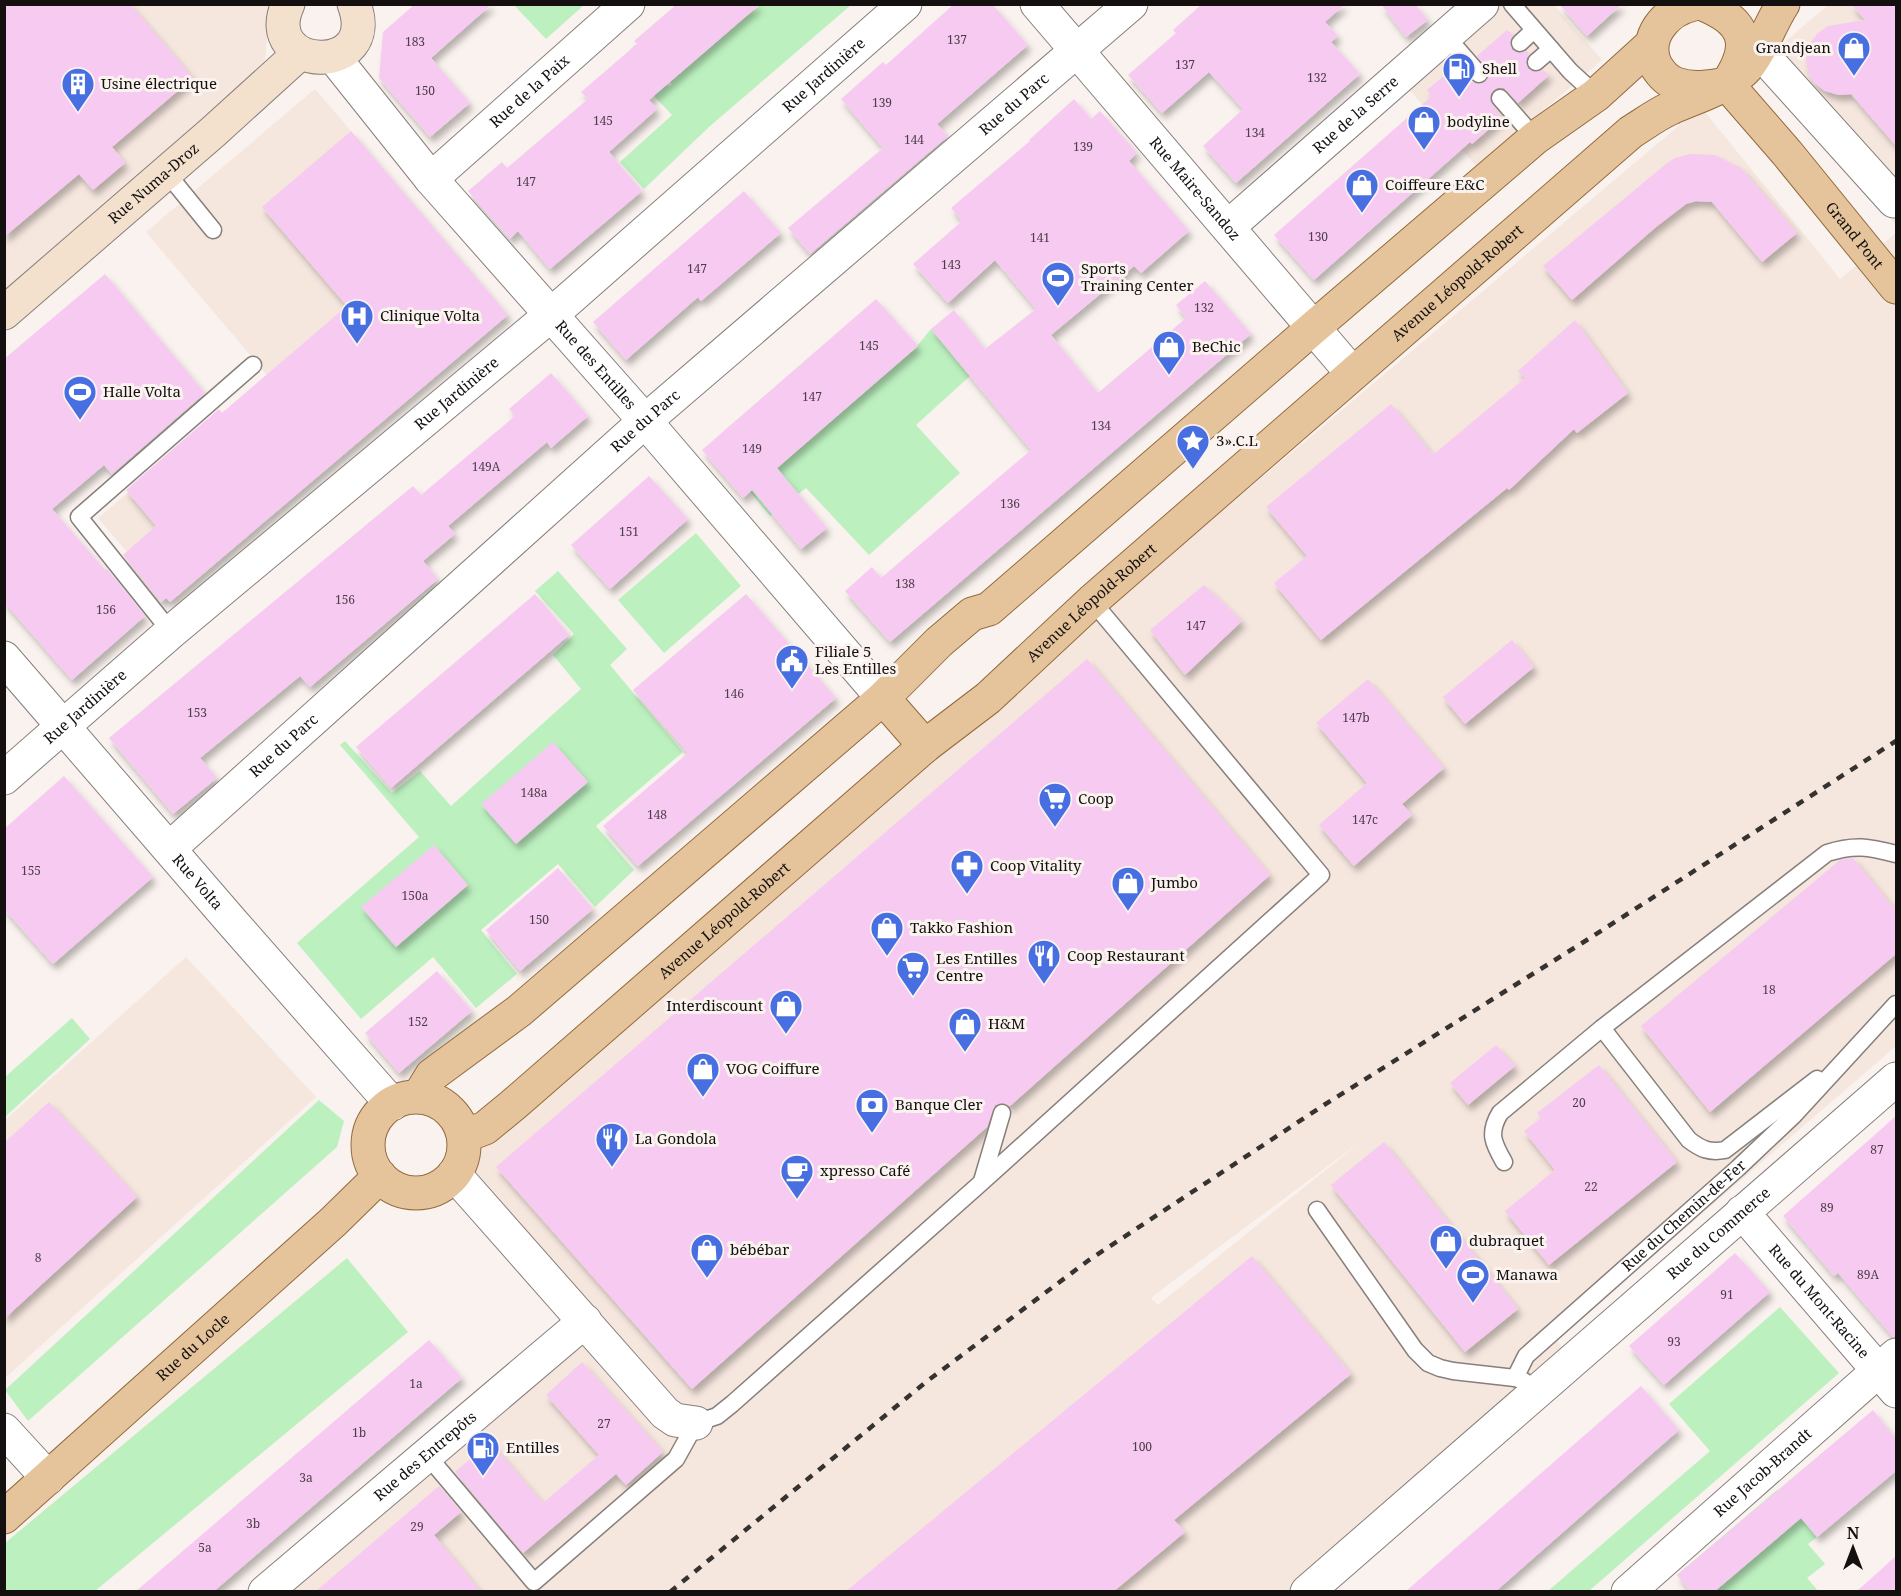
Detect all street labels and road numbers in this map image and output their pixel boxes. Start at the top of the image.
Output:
street label: Rue Jardinière [778,33,869,116]
street label: Rue de la Paix [485,50,573,131]
street label: Rue du Parc [974,68,1053,139]
street label: Rue de la Serre [1308,71,1402,157]
street label: Rue Maire-Sandoz [1146,132,1245,244]
street label: Rue Numa-Droz [103,138,203,227]
street label: Grand Pont [1822,197,1888,273]
street label: Avenue Léopold-Robert [1387,220,1527,345]
street label: Rue des Entilles [552,316,641,413]
street label: Rue Jardinière [410,352,502,434]
street label: Rue du Parc [606,384,684,456]
street label: Avenue Léopold-Robert [1022,539,1160,666]
street label: Rue Jardinière [39,664,130,748]
street label: Rue du Parc [244,709,322,781]
street label: Rue Volta [169,849,228,913]
street label: Avenue Léopold-Robert [654,857,794,983]
street label: Rue du Chemin-de-Fer [1617,1155,1750,1275]
street label: Rue du Commerce [1662,1182,1774,1283]
street label: Rue du Mont-Racine [1765,1239,1874,1362]
street label: Rue du Locle [151,1309,233,1385]
street label: Rue des Entrepôts [369,1406,480,1505]
street label: Rue Jacob-Brandt [1709,1423,1815,1521]

